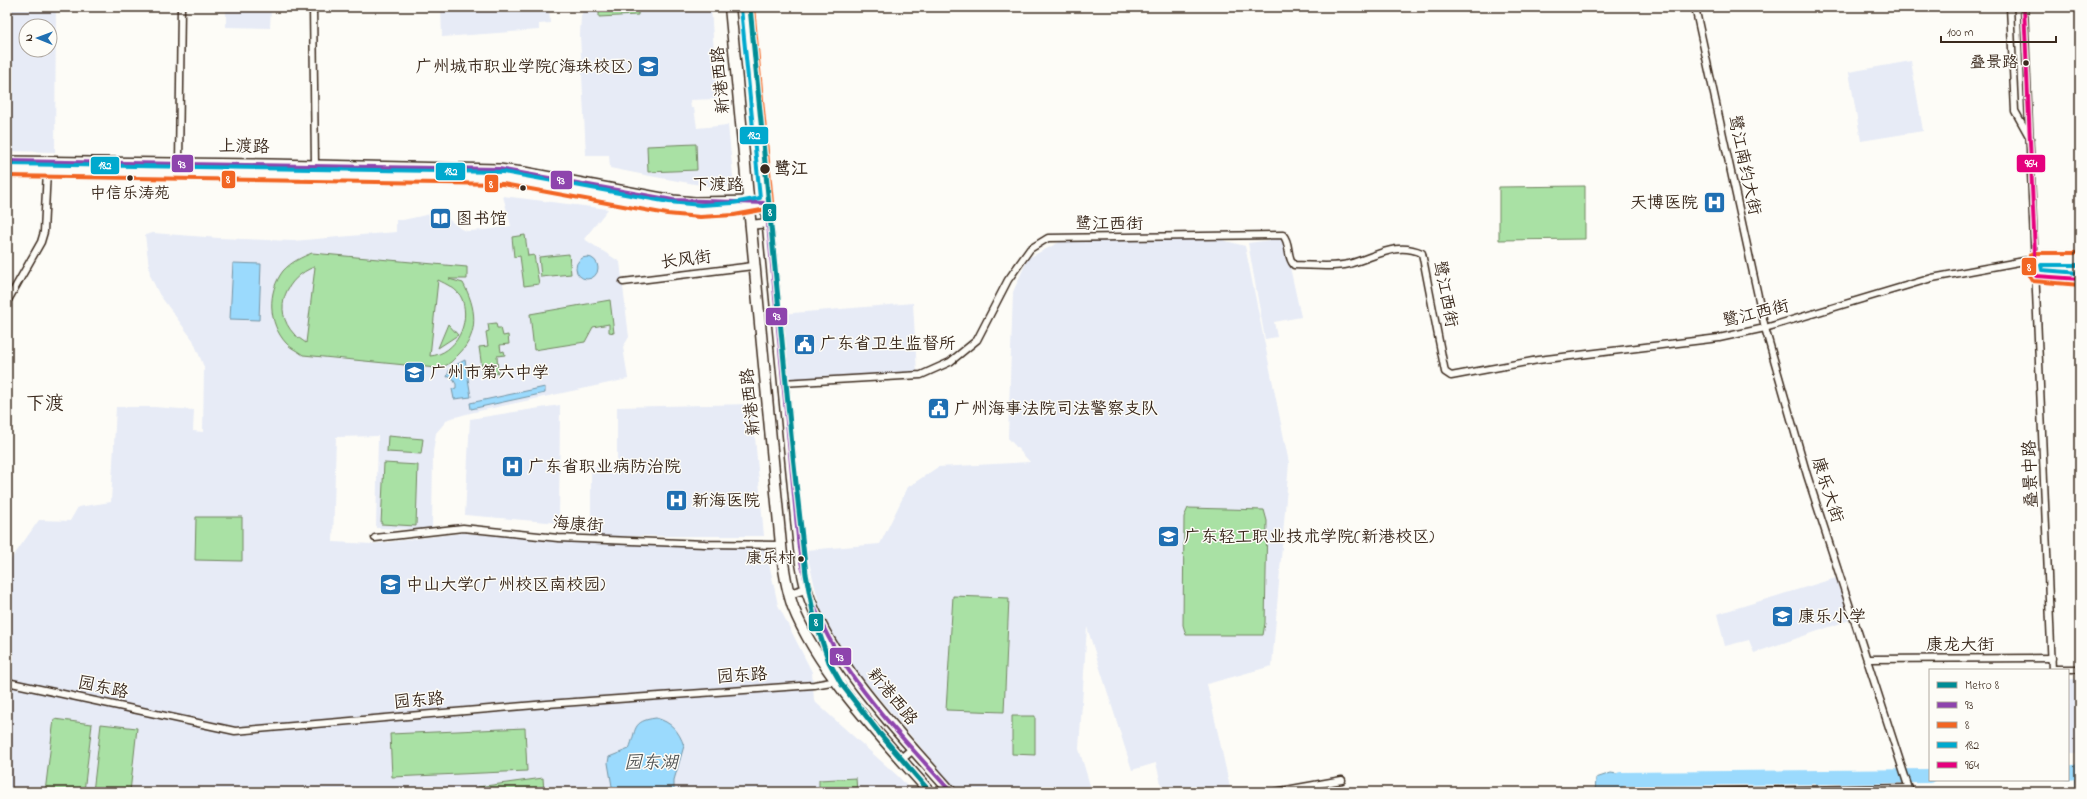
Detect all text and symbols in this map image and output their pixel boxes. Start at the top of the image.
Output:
north arrow [18,18,58,58]
scale bar [1941,18,2056,44]
text: 100 m [1947,24,1974,42]
text: N [21,34,37,42]
street label: 新港西路 [706,45,736,115]
place label: 叠景路 [1970,51,2018,75]
school or university icon: 广州城市职业学院(海珠校区) [635,54,661,80]
place label: 广州城市职业学院(海珠校区) [416,55,632,80]
marker: 叠景路 [2021,58,2031,68]
street label: 鹭江南约大街 [1721,113,1767,217]
line badge: 182 [739,126,769,145]
text: 182 [747,128,761,144]
street label: 上渡路 [218,134,270,160]
line badge: 93 [171,154,194,173]
line badge: 964 [2016,154,2046,173]
line badge: 182 [90,156,120,175]
text: 964 [2024,156,2038,172]
text: 93 [177,157,186,173]
place label: 鹭江 [774,157,808,182]
text: 182 [98,158,112,174]
line badge: 182 [435,162,466,181]
marker: 鹭江 [758,162,772,176]
text: 182 [444,164,458,180]
line badge: 8 [221,170,236,189]
line badge: 93 [550,170,573,190]
text: 8 [225,172,231,188]
marker: 中信乐涛苑 [125,173,135,183]
text: 93 [556,173,565,189]
street label: 下渡路 [693,173,744,198]
line badge: 8 [484,174,499,193]
text: 8 [488,177,494,193]
place label: 中信乐涛苑 [90,182,170,206]
unlabelled marker [518,183,528,193]
hospital icon: 天博医院 [1701,190,1727,216]
place label: 天博医院 [1630,191,1698,216]
line badge: 8 [762,203,777,222]
text: 8 [767,205,773,221]
library icon: 图书馆 [427,206,453,232]
place label: 图书馆 [456,207,507,232]
street label: 鹭江西街 [1075,212,1143,237]
street label: 长风街 [659,244,713,276]
line badge: 8 [2021,257,2037,276]
street label: 鹭江西街 [1426,258,1464,330]
text: 8 [2026,260,2032,276]
street label: 鹭江西街 [1720,294,1792,334]
line badge: 93 [765,307,788,326]
text: 93 [772,309,781,325]
public building icon: 广东省卫生监督所 [791,331,817,357]
place label: 广东省卫生监督所 [820,332,956,357]
school or university icon: 广州市第六中学 [402,360,428,386]
place label: 广州市第六中学 [430,361,549,386]
street label: 新港西路 [735,367,767,437]
district label: 下渡 [26,391,64,418]
public building icon: 广州海事法院司法警察支队 [925,396,951,422]
place label: 广州海事法院司法警察支队 [954,397,1158,422]
street label: 叠景中路 [2017,440,2045,508]
hospital icon: 广东省职业病防治院 [500,454,526,480]
street label: 康乐大街 [1805,454,1849,526]
place label: 广东省职业病防治院 [528,455,681,480]
hospital icon: 新海医院 [663,488,689,514]
place label: 新海医院 [692,489,760,514]
street label: 海康街 [552,511,604,539]
school or university icon: 广东轻工职业技术学院(新港校区) [1156,524,1182,550]
place label: 广东轻工职业技术学院(新港校区) [1184,525,1434,550]
place label: 康乐村 [746,547,794,571]
marker: 康乐村 [796,554,806,564]
school or university icon: 中山大学(广州校区南校园) [377,572,403,598]
place label: 中山大学(广州校区南校园) [406,573,605,598]
school or university icon: 康乐小学 [1770,604,1796,630]
place label: 康乐小学 [1798,605,1866,630]
line badge: 8 [808,613,824,632]
text: 8 [813,615,819,631]
street label: 康龙大街 [1926,633,1994,658]
line badge: 93 [829,647,852,666]
text: 93 [835,650,844,666]
street label: 园东路 [716,662,768,690]
street label: 新港西路 [861,663,923,731]
legend [1929,669,2069,781]
street label: 园东路 [75,670,131,706]
text: Metro 8 [1965,677,2000,695]
street label: 园东路 [393,686,445,716]
text: 93 [1965,697,1974,715]
text: 8 [1965,717,1970,735]
text: 182 [1965,737,1979,755]
water label: 园东湖 [624,751,680,777]
text: 964 [1965,757,1979,775]

